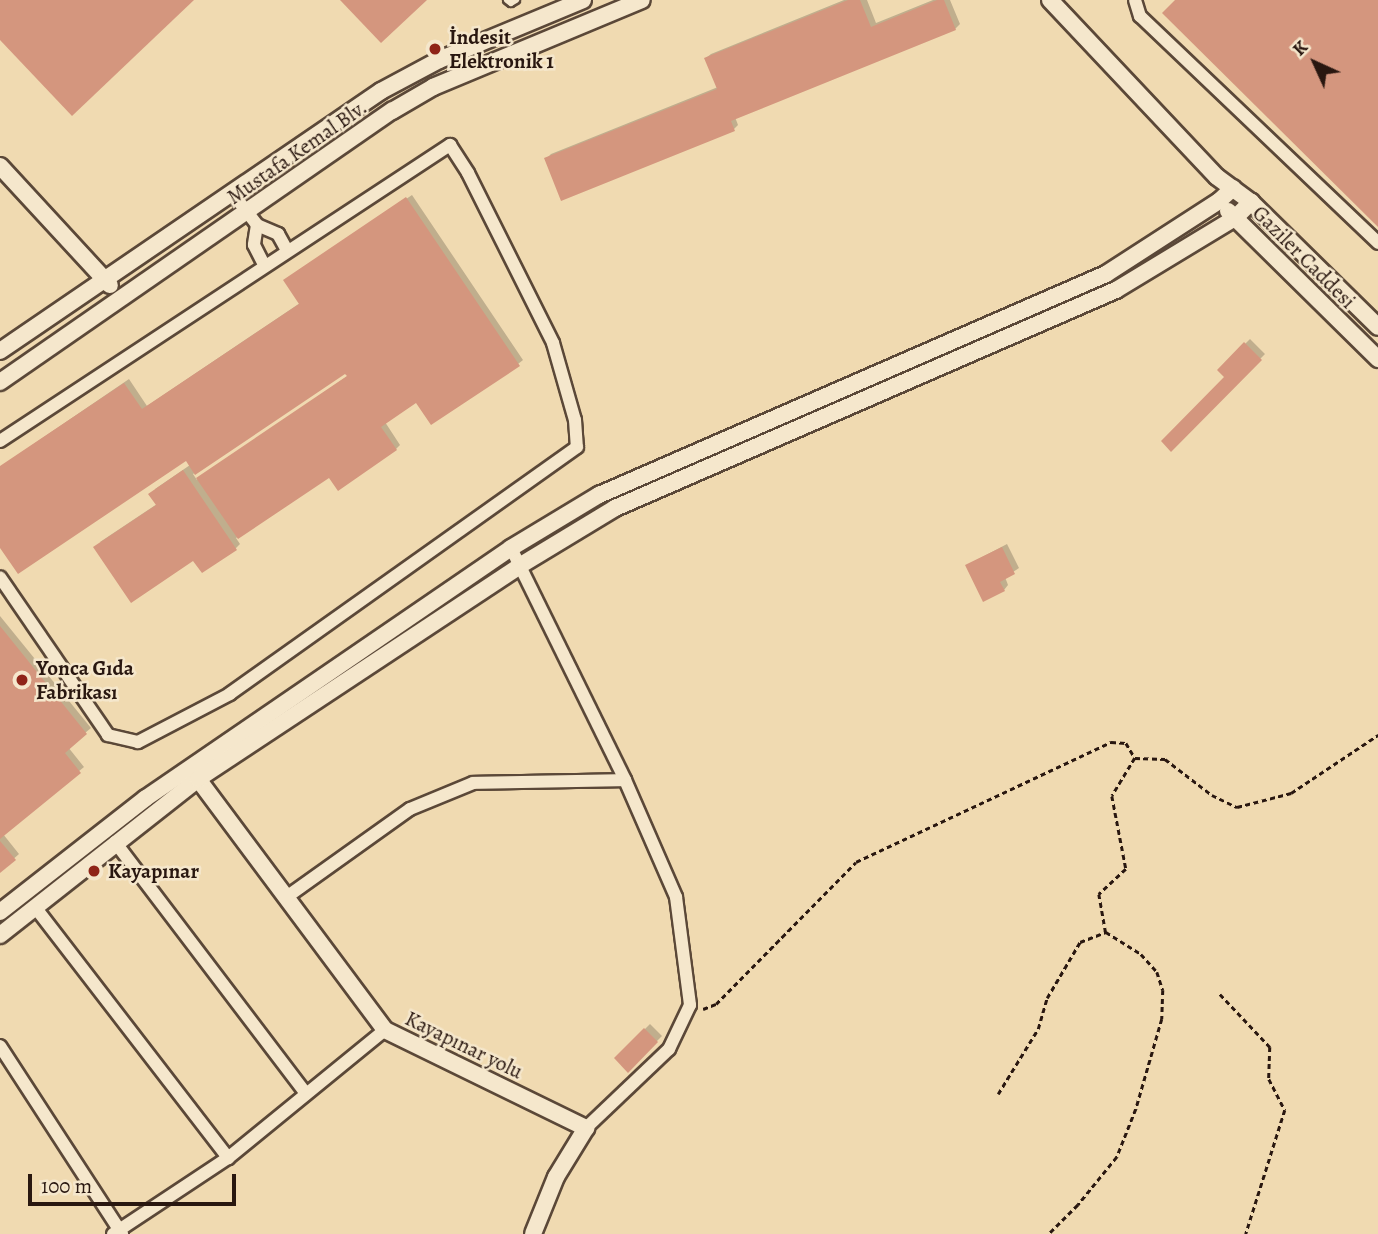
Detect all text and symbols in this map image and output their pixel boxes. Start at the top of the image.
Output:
place label: İndesit Elektronik 1 [449,24,554,74]
north arrow [1280,28,1350,98]
text: K [1287,35,1314,62]
marker: İndesit Elektronik 1 [427,41,443,57]
street label: Mustafa Kemal Blv. [222,94,372,210]
street label: Gaziler Caddesi [1247,200,1361,314]
place label: Yonca Gıda Fabrikası [36,655,134,705]
marker: Yonca Gıda Fabrikası [14,672,30,688]
place label: Kayapınar [108,858,199,884]
marker: Kayapınar [86,863,102,879]
street label: Kayapınar yolu [401,1006,527,1084]
scale bar [32,1160,240,1204]
text: 100 m [41,1172,92,1200]

